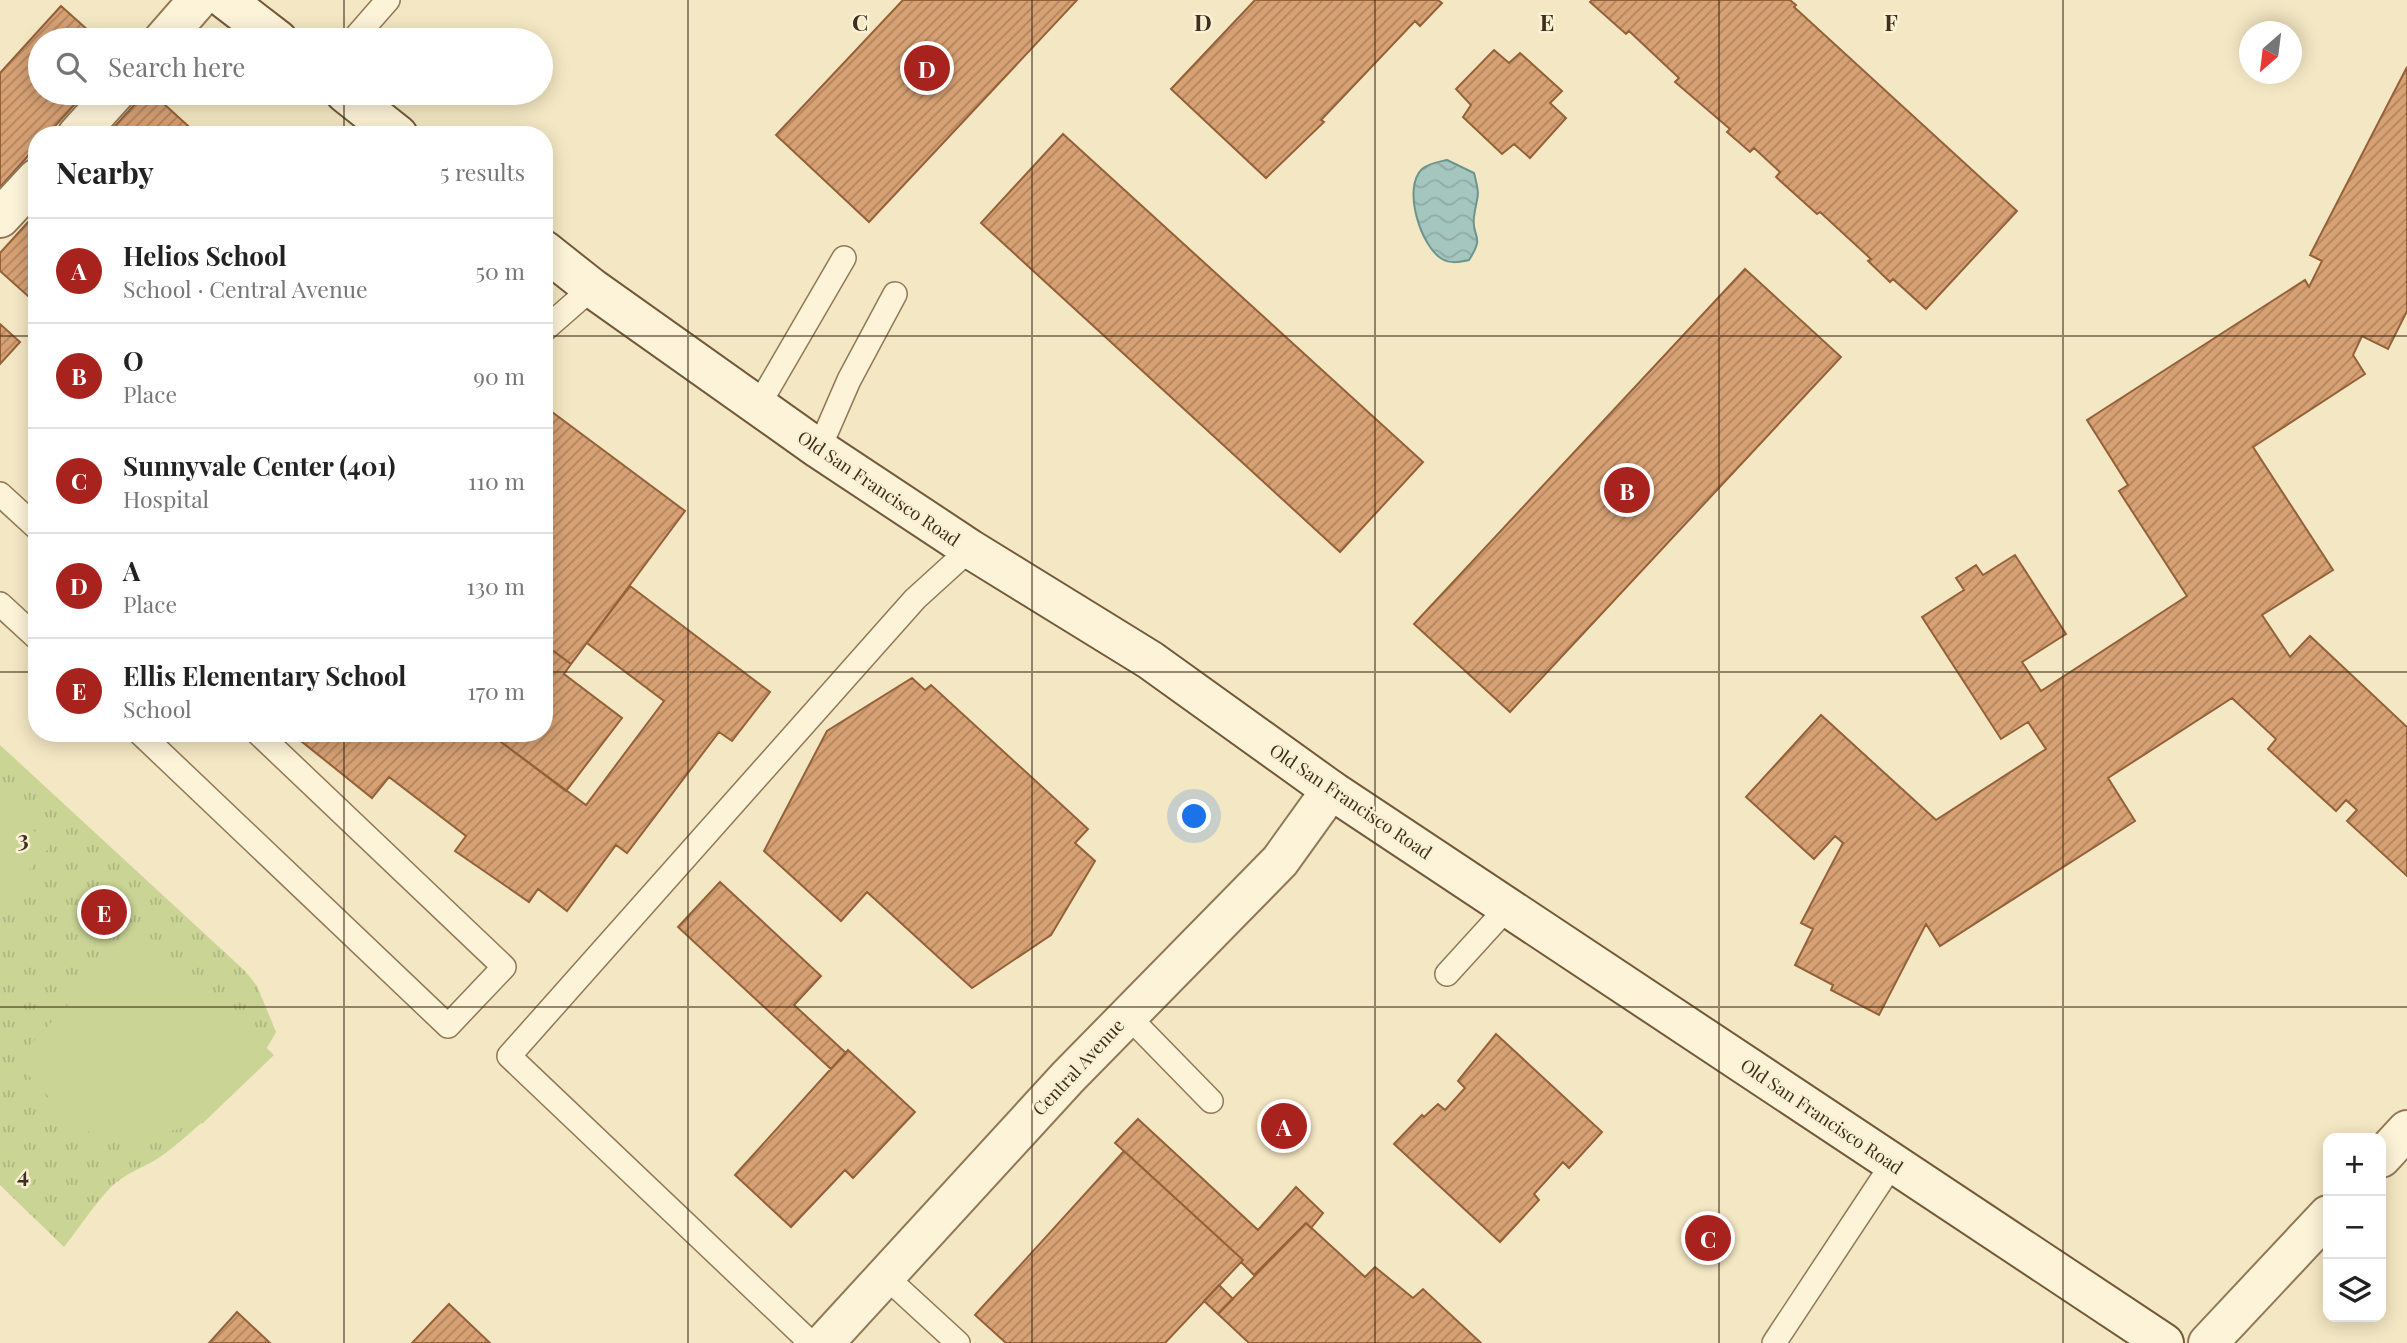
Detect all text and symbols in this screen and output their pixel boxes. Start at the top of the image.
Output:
text: C [852,6,868,37]
text: D [1194,6,1212,37]
text: E [1540,6,1554,37]
text: F [1884,6,1898,37]
north arrow [2239,21,2302,84]
search box [28,28,553,105]
pin: D [904,42,950,94]
icon: search [52,48,90,86]
text: Search here [108,49,245,84]
text: Nearby [56,152,154,192]
text: 5 results [440,156,525,187]
text: Helios School [123,238,287,273]
text: A [71,255,87,286]
text: 50 m [476,255,525,286]
text: School · Central Avenue [123,273,368,304]
text: O [123,343,144,378]
text: B [71,360,87,391]
text: 90 m [473,360,525,391]
text: Place [123,378,177,409]
street label: Old San Francisco Road [793,425,965,552]
text: Sunnyvale Center (401) [123,448,395,483]
pin: B [1604,464,1650,516]
text: C [71,465,87,496]
text: 110 m [468,465,525,496]
text: Hospital [123,483,209,514]
text: A [123,553,140,588]
text: D [70,570,88,601]
text: 130 m [467,570,525,601]
text: Place [123,588,177,619]
text: Ellis Elementary School [123,658,406,693]
text: E [72,675,86,706]
text: 170 m [467,675,525,706]
text: School [123,693,192,724]
street label: Old San Francisco Road [1265,738,1437,865]
your location [1177,799,1211,833]
text: 3 [17,822,29,853]
pin: E [81,886,127,938]
street label: Central Avenue [1027,1013,1129,1121]
street label: Old San Francisco Road [1736,1053,1908,1180]
pin: A [1261,1100,1307,1152]
map controls [2323,1133,2386,1322]
button: + [2323,1133,2386,1196]
text: 4 [17,1158,29,1189]
button: − [2323,1196,2386,1259]
pin: C [1685,1212,1731,1264]
button: layers [2323,1259,2386,1322]

